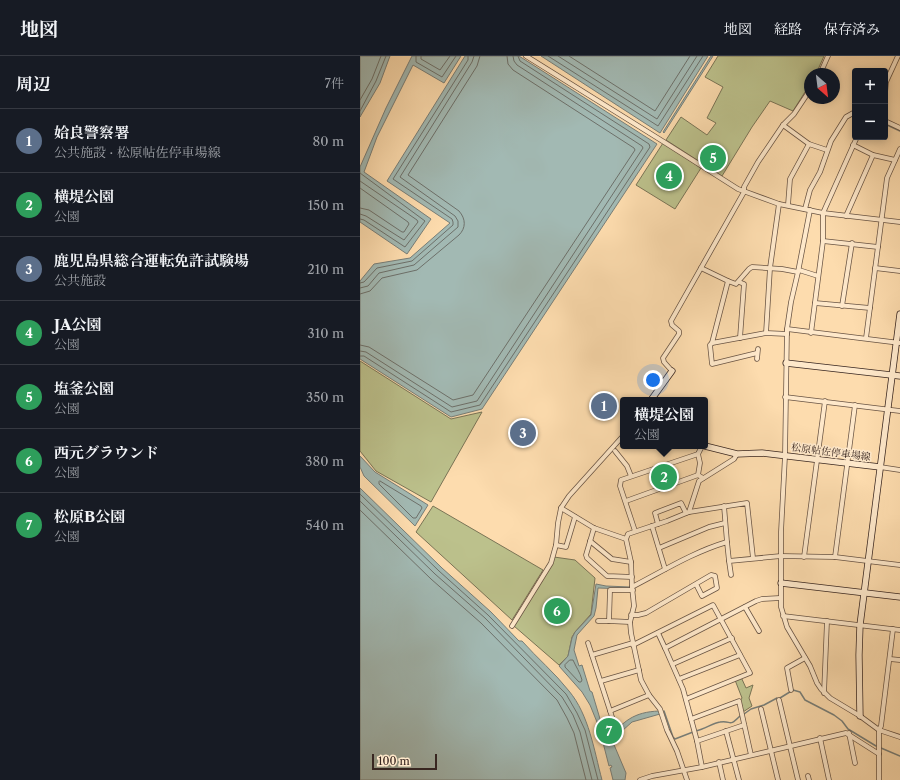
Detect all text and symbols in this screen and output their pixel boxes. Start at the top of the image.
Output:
text: 地図 [20,18,58,41]
text: 地図 [724,20,752,38]
text: 経路 [774,20,802,38]
text: 保存済み [824,20,880,38]
north arrow [804,68,840,104]
map controls [852,68,888,140]
button: + [852,68,888,104]
text: 周辺 [16,74,50,94]
text: 7件 [325,75,344,91]
button: − [852,104,888,140]
text: 姶良警察署 [54,123,129,142]
text: 1 [26,133,32,149]
text: 80 m [312,133,344,149]
pin: 5 [700,143,726,173]
text: 公共施設 · 松原帖佐停車場線 [54,144,221,160]
pin: 4 [656,161,682,191]
text: 横堤公園 [54,187,114,206]
text: 2 [25,197,33,213]
text: 150 m [308,197,344,213]
text: 公園 [54,208,80,224]
text: 鹿児島県総合運転免許試験場 [54,251,249,270]
text: 3 [25,261,33,277]
text: 210 m [307,261,344,277]
text: 公共施設 [54,272,106,288]
text: JA公園 [54,315,102,334]
text: 4 [25,325,33,341]
text: 310 m [308,325,344,341]
text: 公園 [54,336,80,352]
your location [643,370,663,390]
text: 塩釜公園 [54,379,114,398]
text: 5 [25,389,33,405]
text: 350 m [306,389,344,405]
pin: 1 [591,391,617,421]
popup [620,397,708,449]
text: 公園 [54,400,80,416]
text: 横堤公園 [634,405,694,424]
pin: 3 [510,418,536,448]
text: 公園 [634,426,660,442]
street label: 松原帖佐停車場線 [791,441,871,463]
text: 西元グラウンド [54,443,159,462]
text: 6 [25,453,33,469]
text: 380 m [305,453,344,469]
pin: 2 [651,462,677,492]
text: 公園 [54,464,80,480]
text: 松原B公園 [54,507,125,526]
text: 7 [26,517,32,533]
text: 540 m [306,517,344,533]
text: 公園 [54,528,80,544]
pin: 6 [544,596,570,626]
pin: 7 [596,716,622,746]
scale bar [372,752,437,771]
text: 100 m [378,754,410,768]

